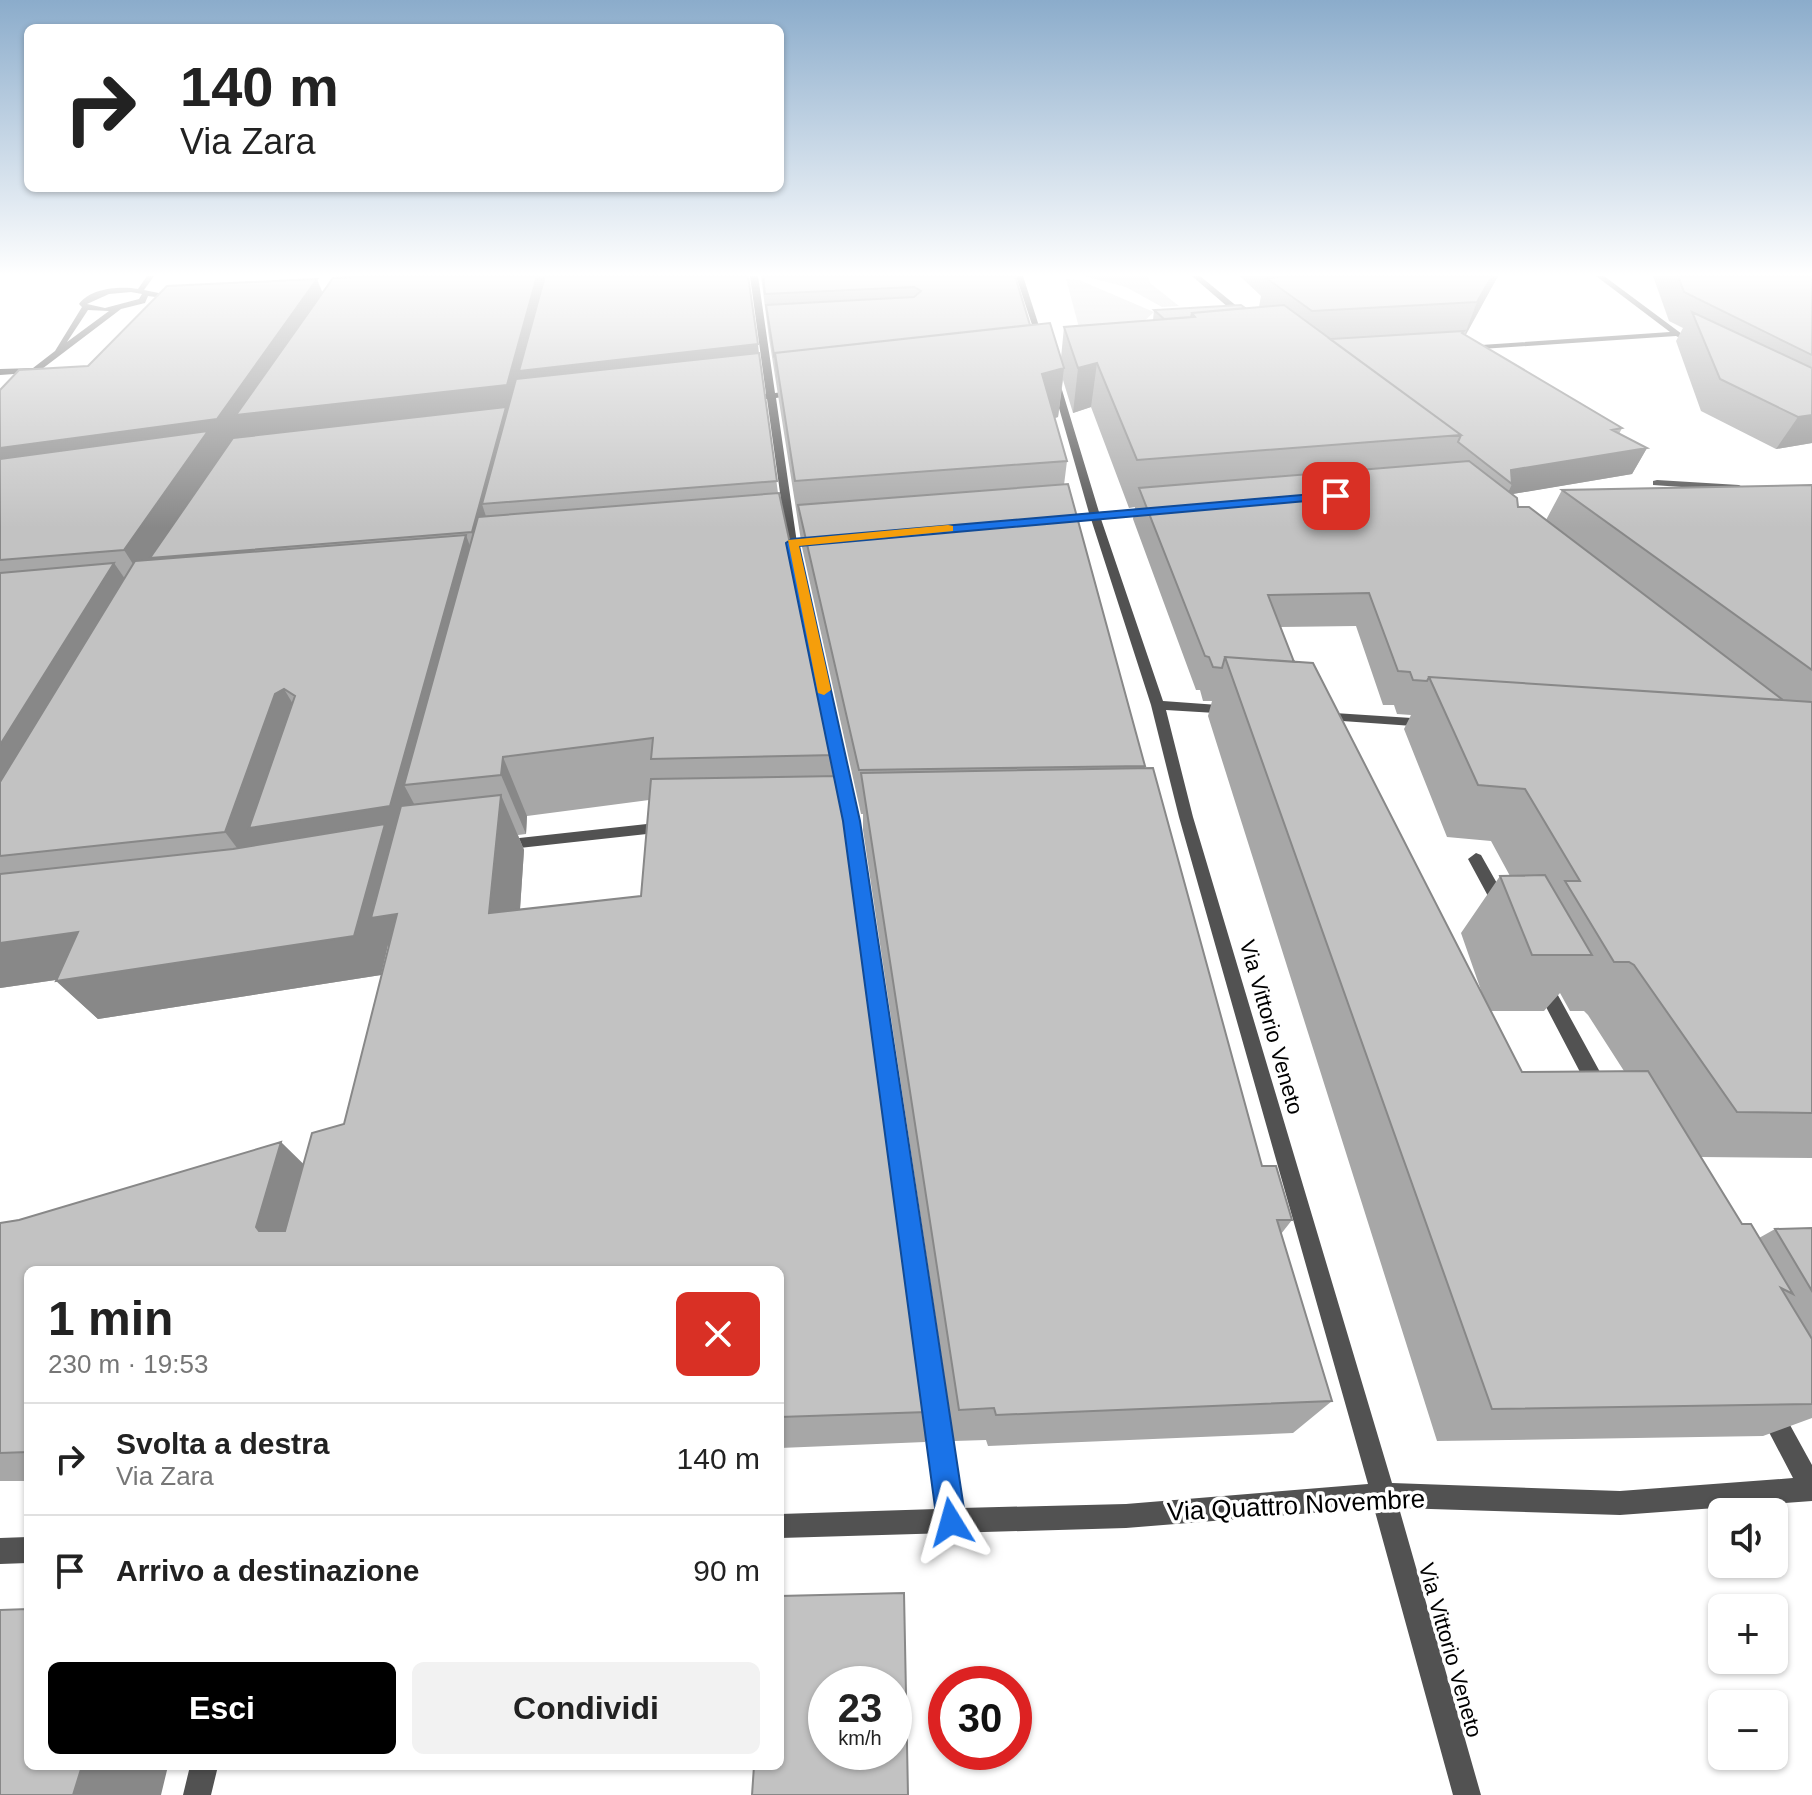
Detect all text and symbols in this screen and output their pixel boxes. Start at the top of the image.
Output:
text: 140 m [180,55,339,118]
icon: right [48,56,152,160]
text: Via Zara [180,121,315,162]
pin [1302,462,1370,530]
icon: arrive [1314,474,1358,518]
street label: Via Vittorio Veneto [1235,937,1308,1117]
text: 1 min [48,1292,173,1345]
button: close [676,1292,760,1376]
text: 230 m · 19:53 [48,1349,208,1379]
text: Svolta a destra [116,1427,329,1460]
icon: right [48,1437,92,1481]
text: 140 m [677,1442,760,1475]
text: Via Zara [116,1461,214,1491]
position arrow [909,1480,993,1564]
street label: Via Quattro Novembre [1166,1483,1426,1527]
map controls [1708,1498,1788,1770]
button: sound [1708,1498,1788,1578]
icon: arrive [48,1549,92,1593]
text: Arrivo a destinazione [116,1554,419,1587]
text: 90 m [693,1554,760,1587]
street label: Via Vittorio Veneto [1414,1560,1487,1740]
button: + [1708,1594,1788,1674]
button: Esci [48,1662,396,1754]
button: Condividi [412,1662,760,1754]
speed limit sign: 30 [928,1666,1032,1770]
text: 23 [838,1686,882,1730]
button: − [1708,1690,1788,1770]
text: km/h [838,1727,882,1749]

